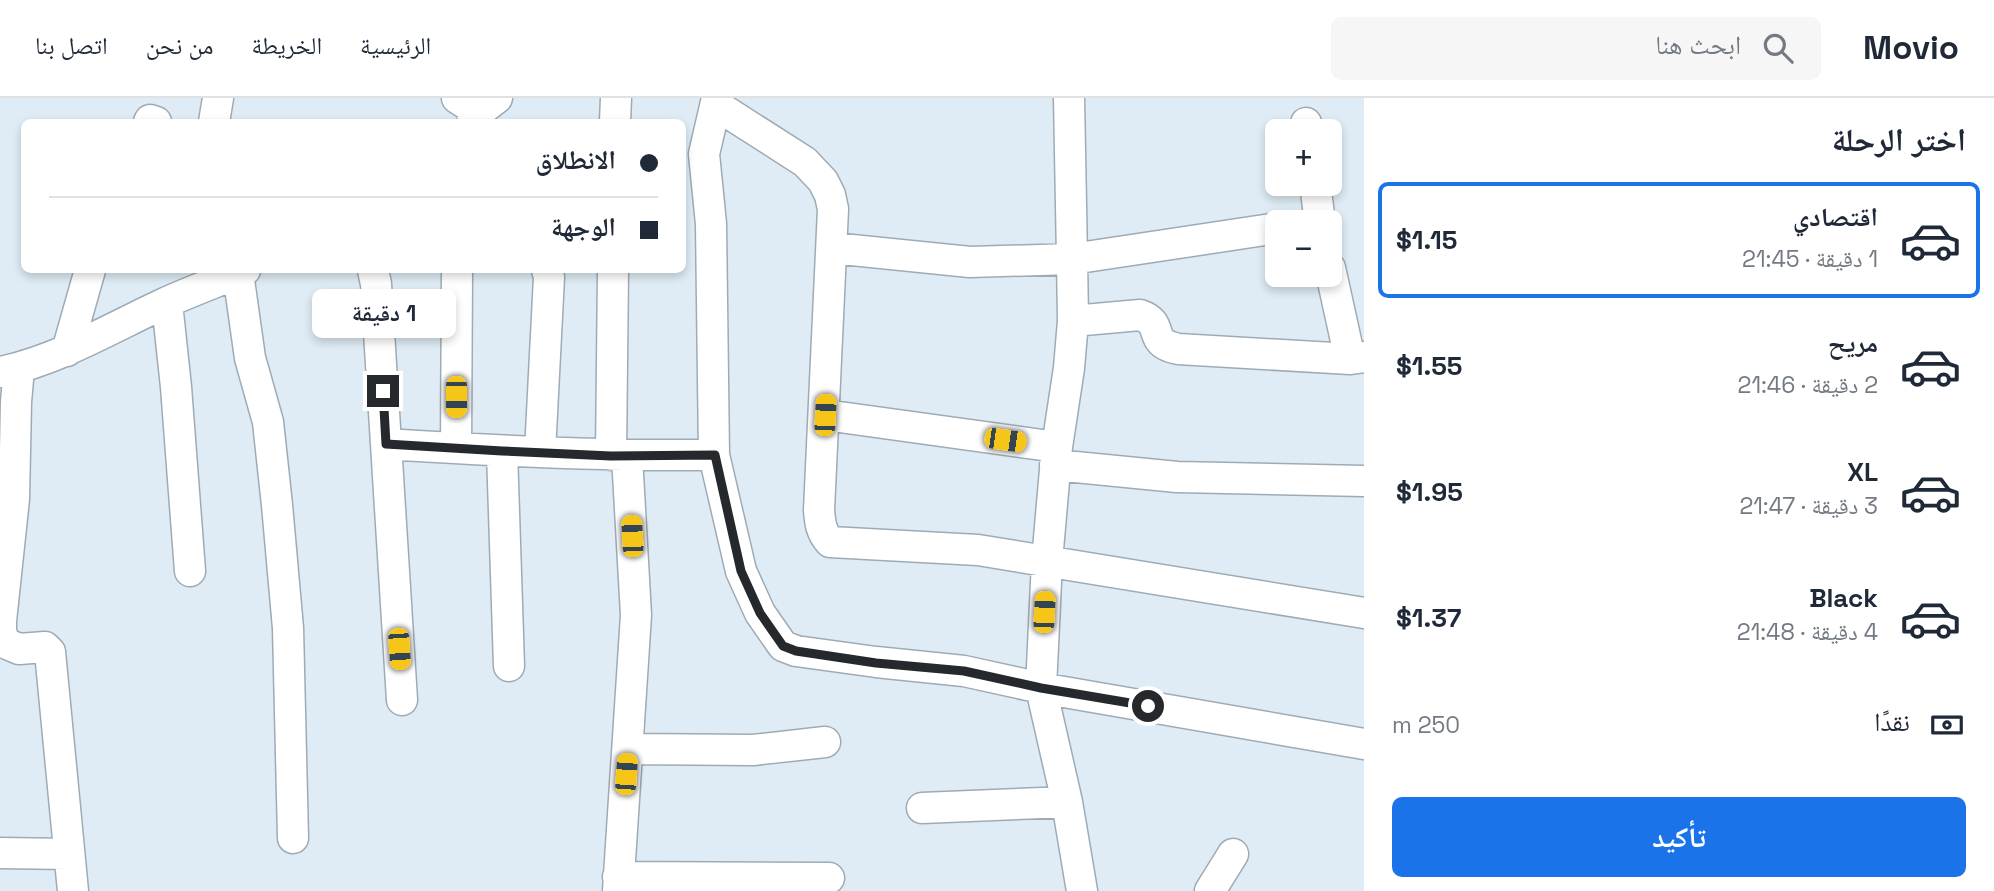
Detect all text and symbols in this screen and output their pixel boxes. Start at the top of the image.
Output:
search box [1331,17,1821,80]
text: Movio [1863,27,1959,69]
text: ابحث هنا [1655,28,1741,62]
icon: search [1759,29,1797,67]
text: اتصل بنا [35,30,108,61]
text: من نحن [146,30,213,61]
text: الخريطة [251,30,322,61]
text: الرئيسية [360,30,431,61]
map controls [1265,119,1342,287]
button: + [1265,119,1342,196]
text: اختر الرحلة [1832,120,1966,160]
text: الانطلاق [536,143,616,177]
text: اقتصادي [1793,200,1878,234]
icon: car [1899,209,1962,272]
text: الوجهة [551,210,616,244]
button: − [1265,210,1342,287]
text: $1.15 [1396,223,1457,257]
text: 1 دقيقة · 21:45 [1742,244,1878,274]
callout: 1 دقيقة [311,289,455,338]
text: 1 دقيقة [352,298,416,328]
text: مريح [1828,326,1878,360]
icon: car [1899,335,1962,398]
text: $1.55 [1396,349,1462,383]
text: 2 دقيقة · 21:46 [1738,370,1878,400]
route end [367,375,399,407]
car [446,376,467,418]
car [814,393,837,437]
car [983,427,1028,453]
text: XL [1847,455,1878,489]
icon: car [1899,461,1962,524]
text: $1.95 [1396,475,1463,509]
text: 3 دقيقة · 21:47 [1739,491,1878,521]
car [621,514,644,558]
text: Black [1809,581,1878,615]
icon: car [1899,587,1962,650]
car [1033,590,1056,634]
text: $1.37 [1396,601,1461,635]
text: 4 دقيقة · 21:48 [1737,617,1878,647]
car [388,627,411,671]
route start [1132,690,1164,722]
text: نقدًا [1874,705,1910,739]
icon: cash [1928,706,1966,744]
text: 250 m [1392,710,1460,740]
car [615,752,638,796]
button: تأكيد [1392,797,1966,877]

